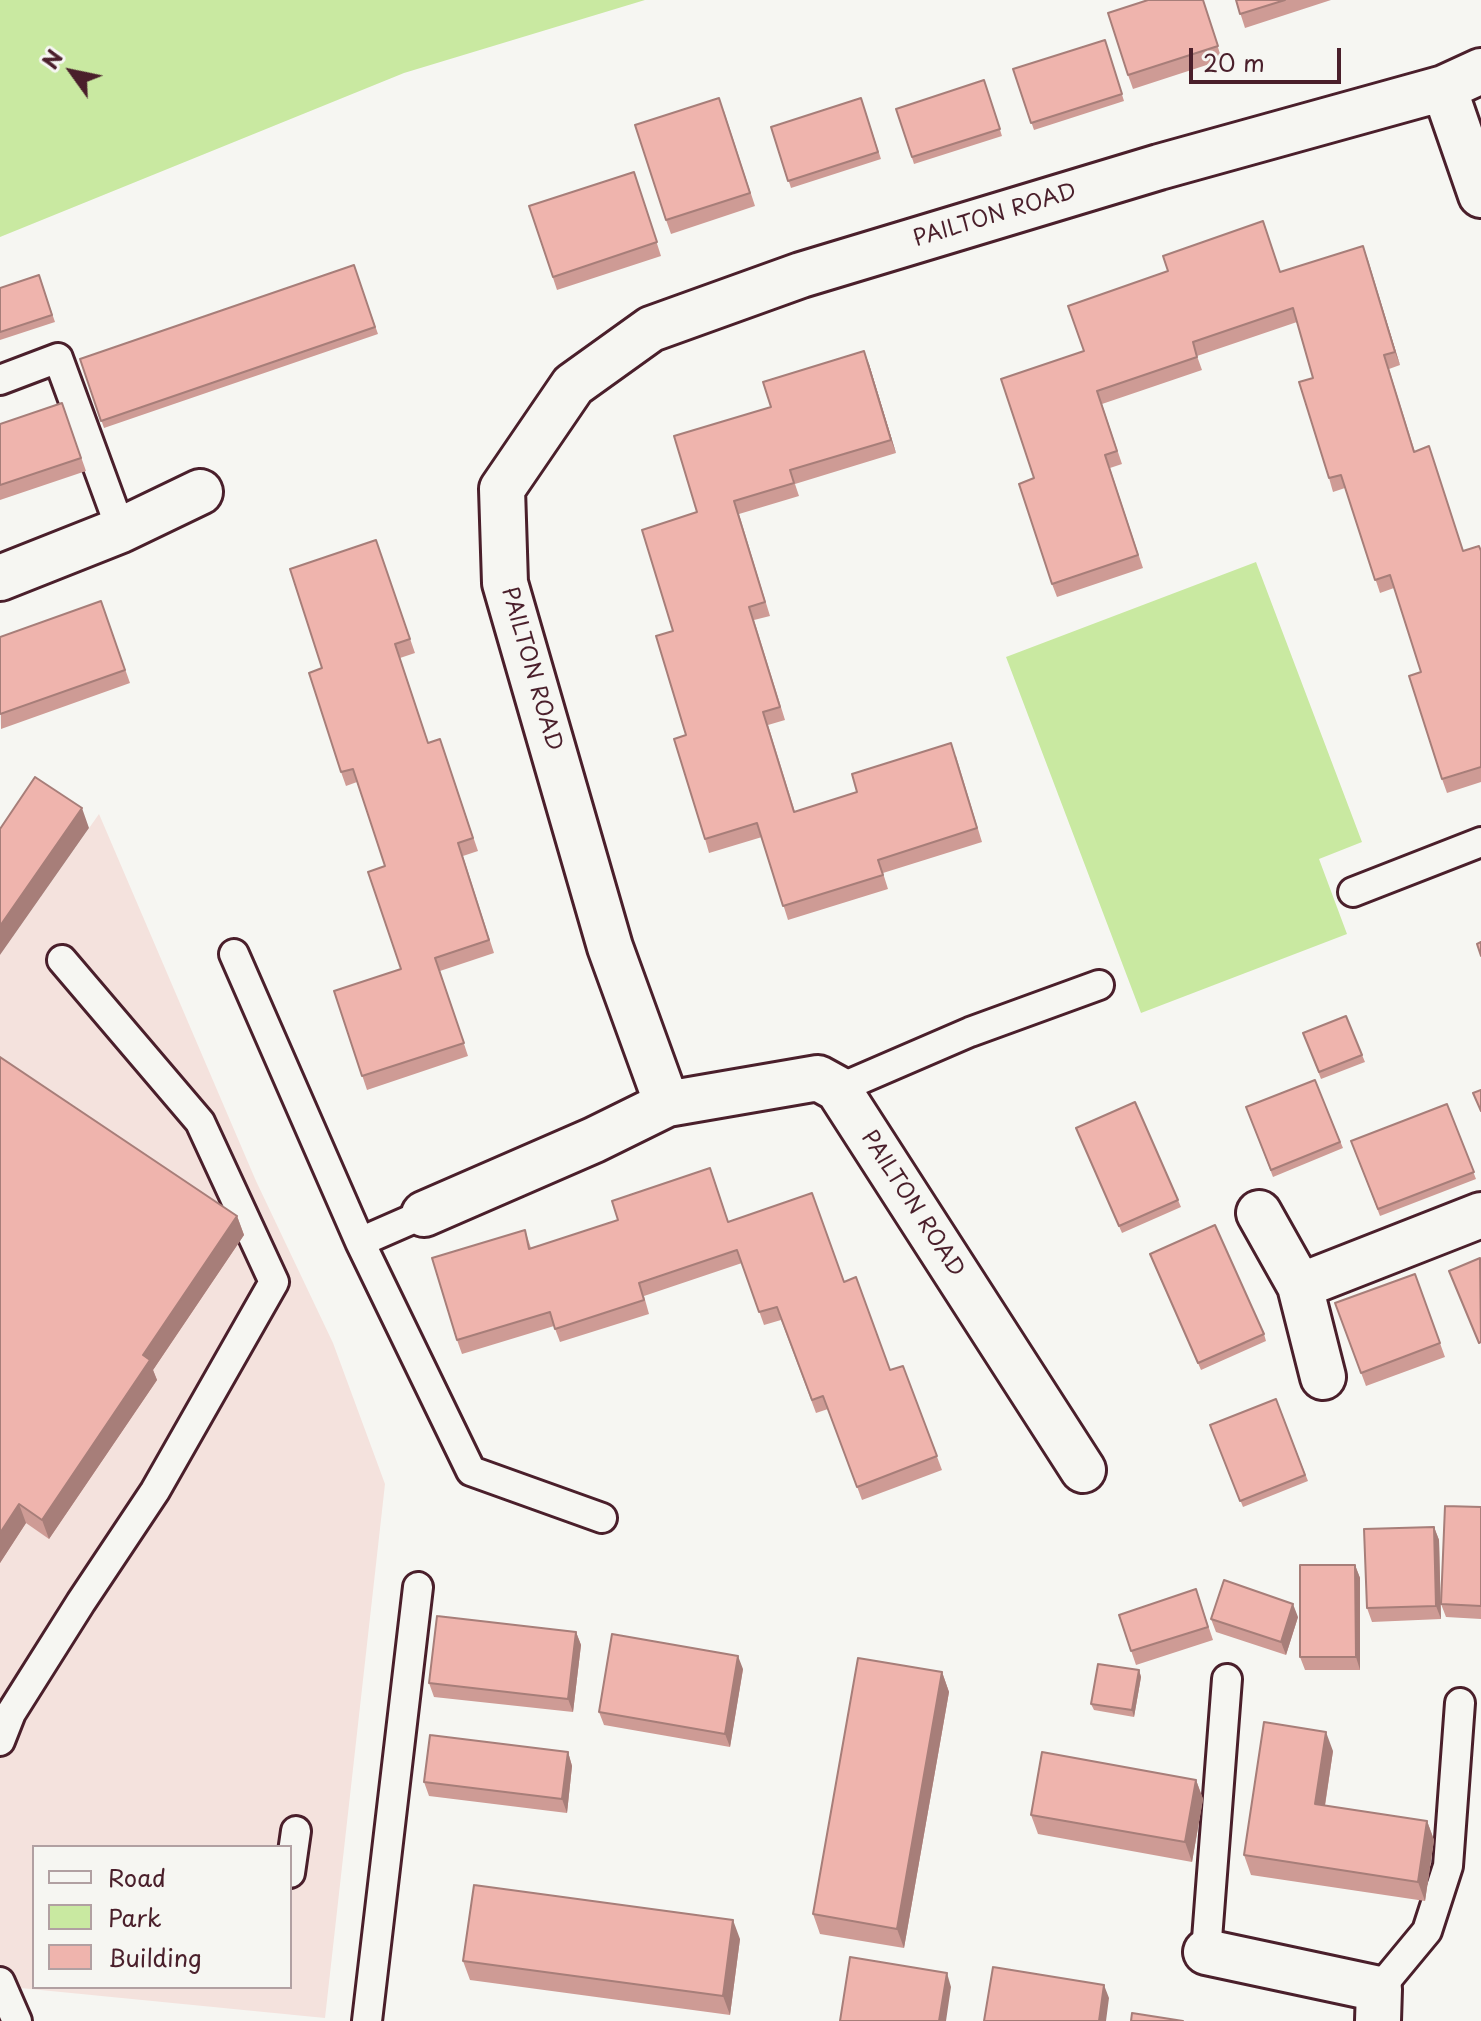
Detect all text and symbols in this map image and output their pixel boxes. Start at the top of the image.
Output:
north arrow [32,32,112,112]
scale bar [1193,32,1345,82]
text: N [33,42,70,75]
text: 20 m [1203,44,1265,80]
street label: PAILTON ROAD [910,179,1080,253]
street label: PAILTON ROAD [495,584,567,754]
street label: PAILTON ROAD [855,1126,969,1282]
legend [32,1845,292,1989]
text: Road [108,1859,166,1895]
text: Park [108,1899,162,1935]
text: Building [108,1939,202,1975]

